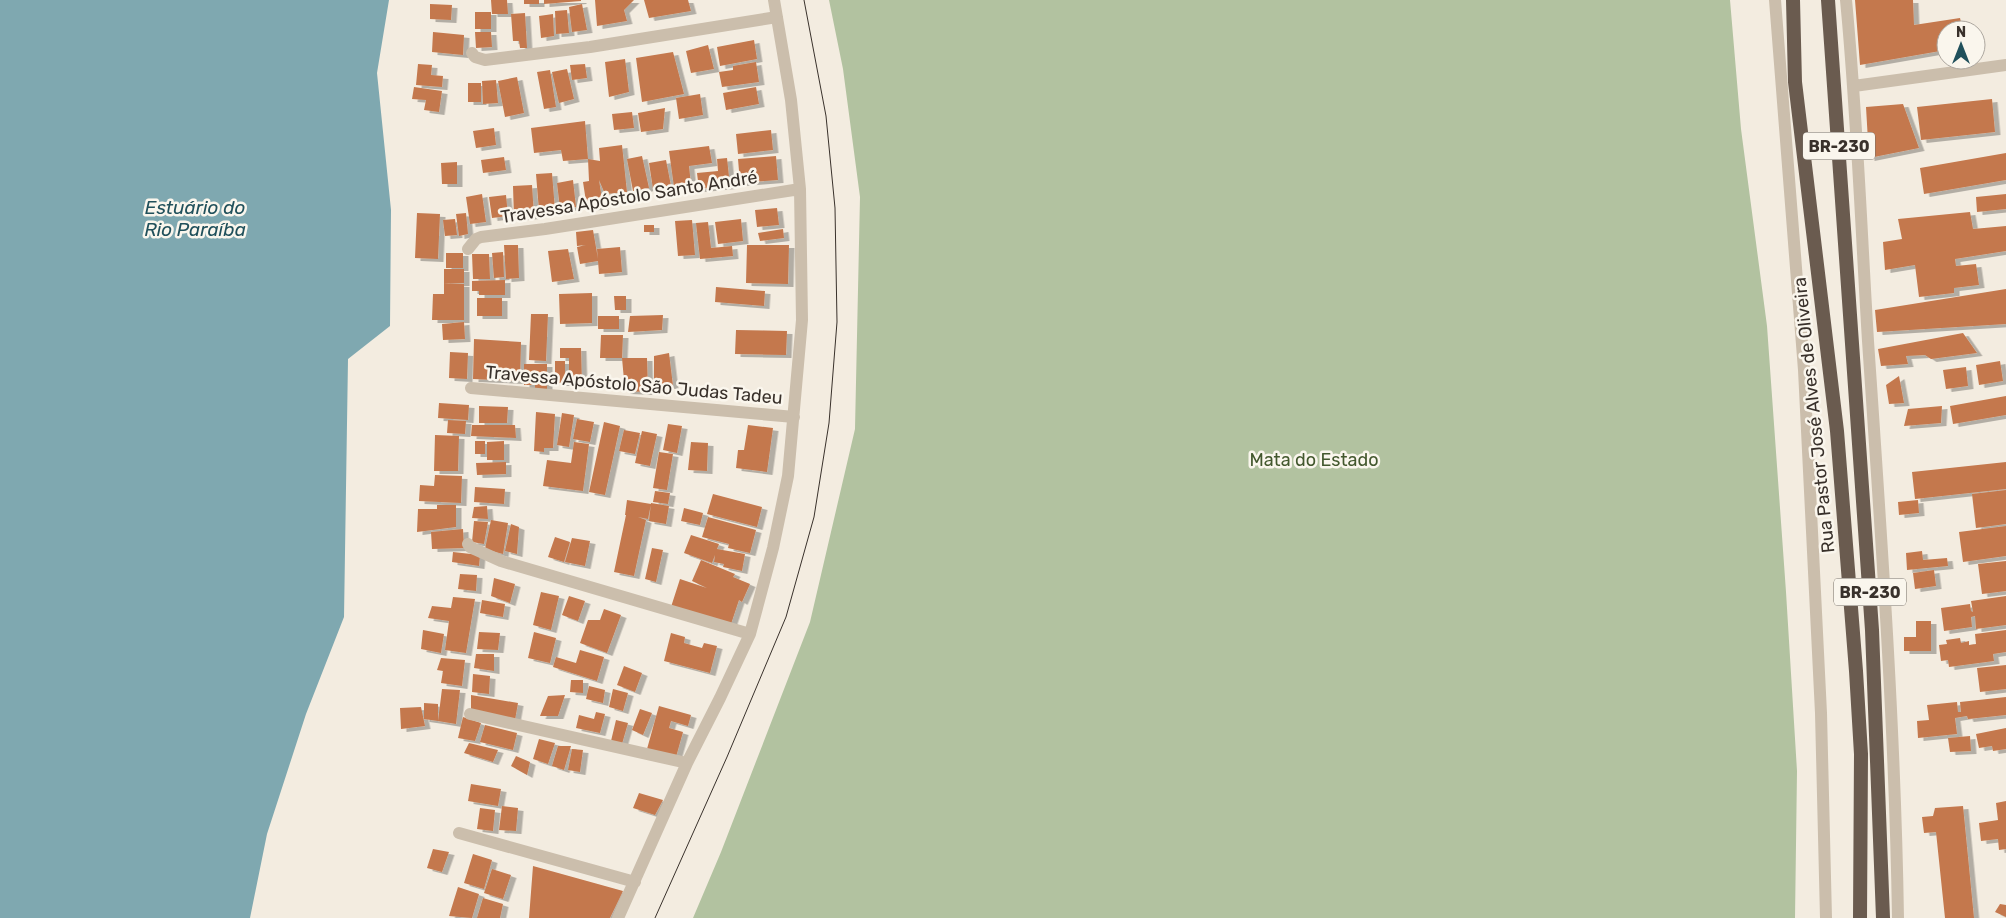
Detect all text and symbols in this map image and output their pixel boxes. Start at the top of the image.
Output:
north arrow [1936,20,1986,70]
text: N [1956,24,1966,41]
road number: BR-230 [1803,132,1875,160]
street label: Travessa Apóstolo Santo André [499,166,759,228]
water label: Estuário do Rio Paraíba [144,196,246,241]
street label: Rua Pastor José Alves de Oliveira [1789,276,1839,554]
street label: Travessa Apóstolo São Judas Tadeu [484,361,784,409]
park label: Mata do Estado [1249,449,1379,471]
road number: BR-230 [1834,578,1906,606]

